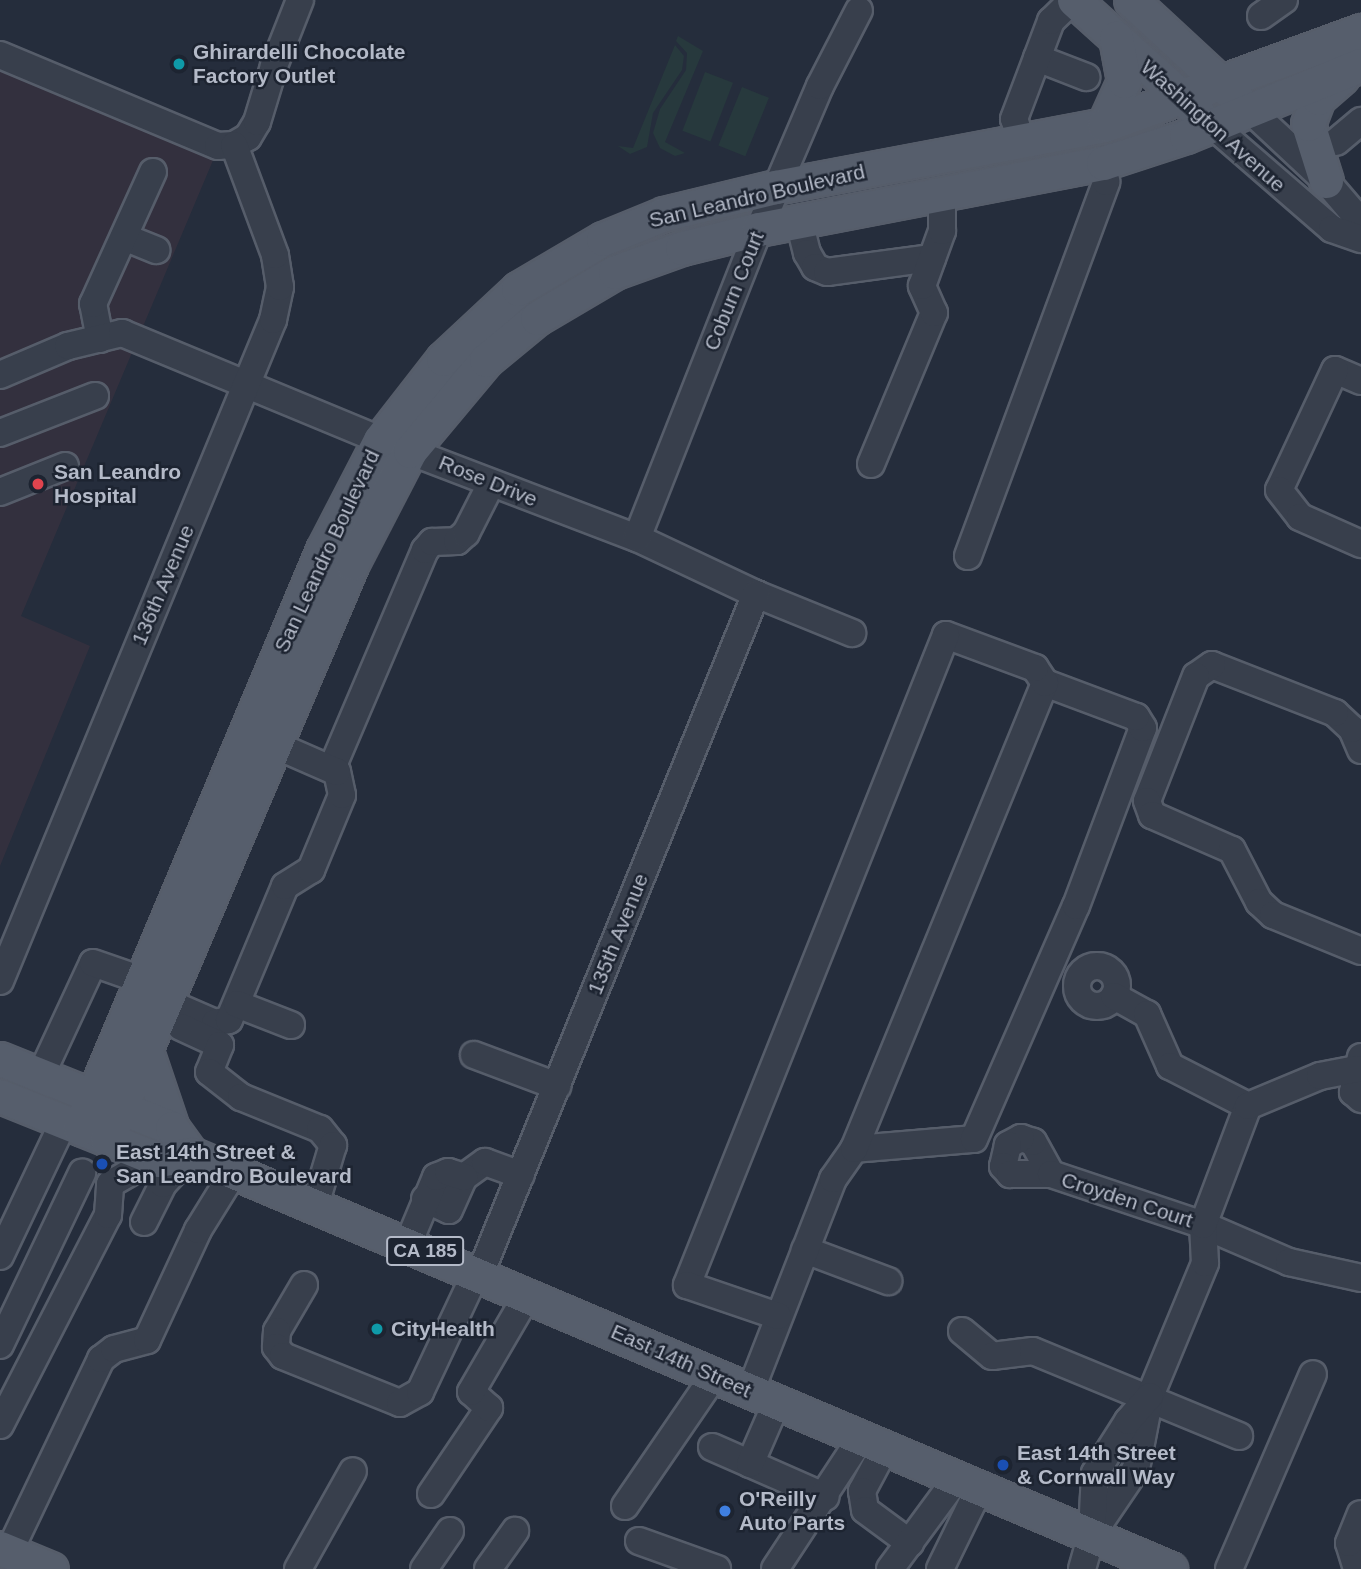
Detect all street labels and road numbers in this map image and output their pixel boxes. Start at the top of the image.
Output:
street label: Washington Avenue [1135,54,1291,198]
street label: San Leandro Boulevard [647,159,867,233]
street label: Coburn Court [699,228,769,354]
street label: San Leandro Boulevard [269,446,385,656]
street label: Rose Drive [435,450,541,512]
street label: 136th Avenue [126,521,200,649]
street label: 135th Avenue [582,869,654,999]
street label: Croyden Court [1058,1167,1196,1233]
road number: CA 185 [385,1236,465,1266]
street label: East 14th Street [607,1319,755,1403]

